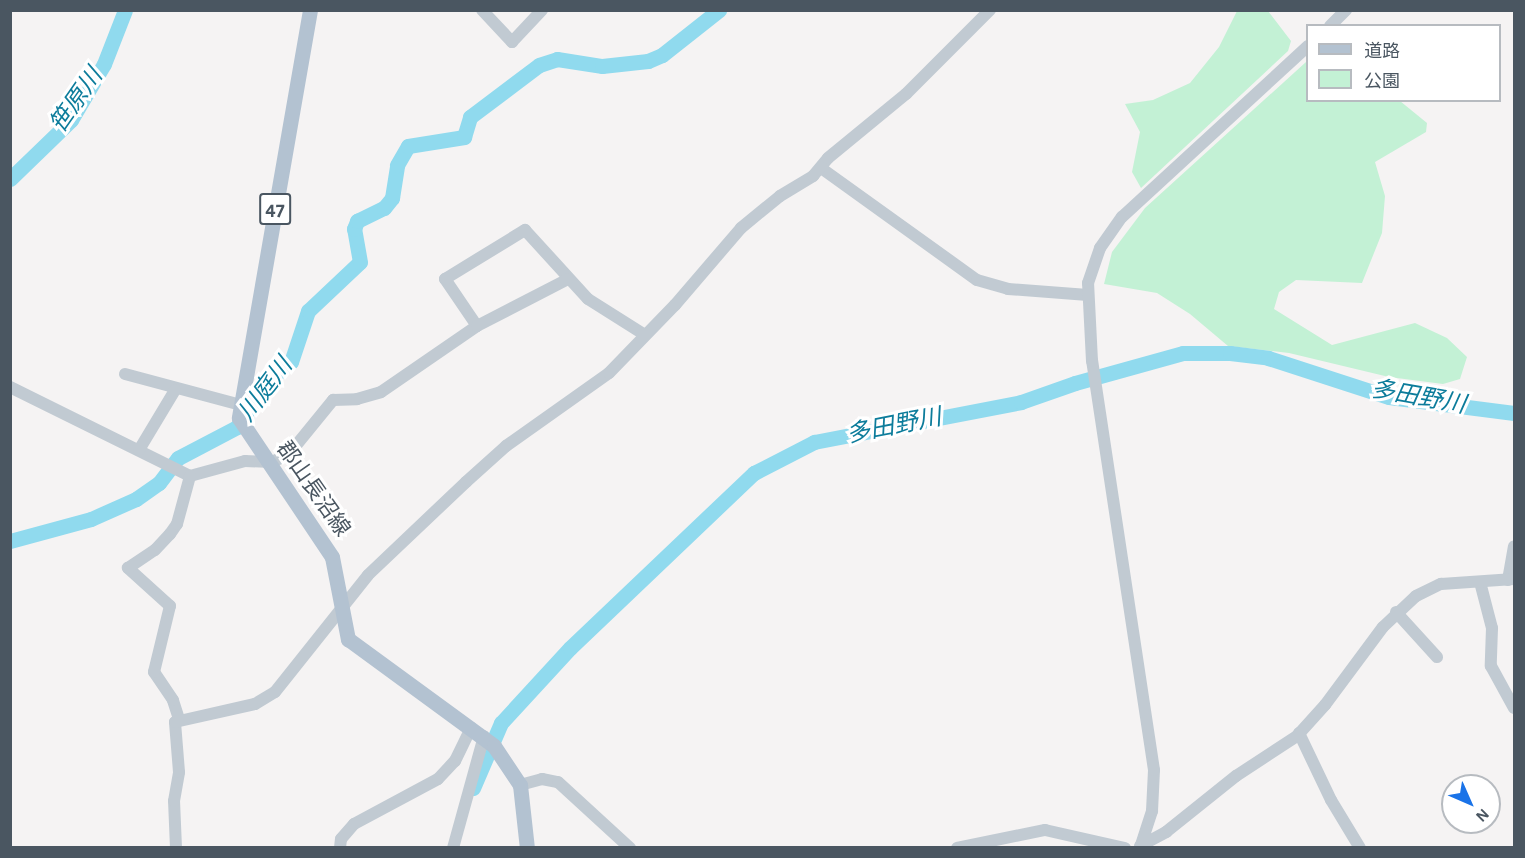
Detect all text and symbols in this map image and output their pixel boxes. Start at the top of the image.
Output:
legend [1306,24,1501,102]
text: 道路 [1364,43,1400,61]
water label: 笹原川 [45,63,109,139]
text: 公園 [1364,73,1400,91]
road number: 47 [258,191,292,227]
water label: 川庭川 [233,353,299,427]
water label: 多田野川 [1368,375,1468,421]
water label: 多田野川 [844,404,944,450]
street label: 郡山長沼線 [271,436,355,542]
north arrow [1441,774,1501,834]
text: N [1473,806,1492,825]

